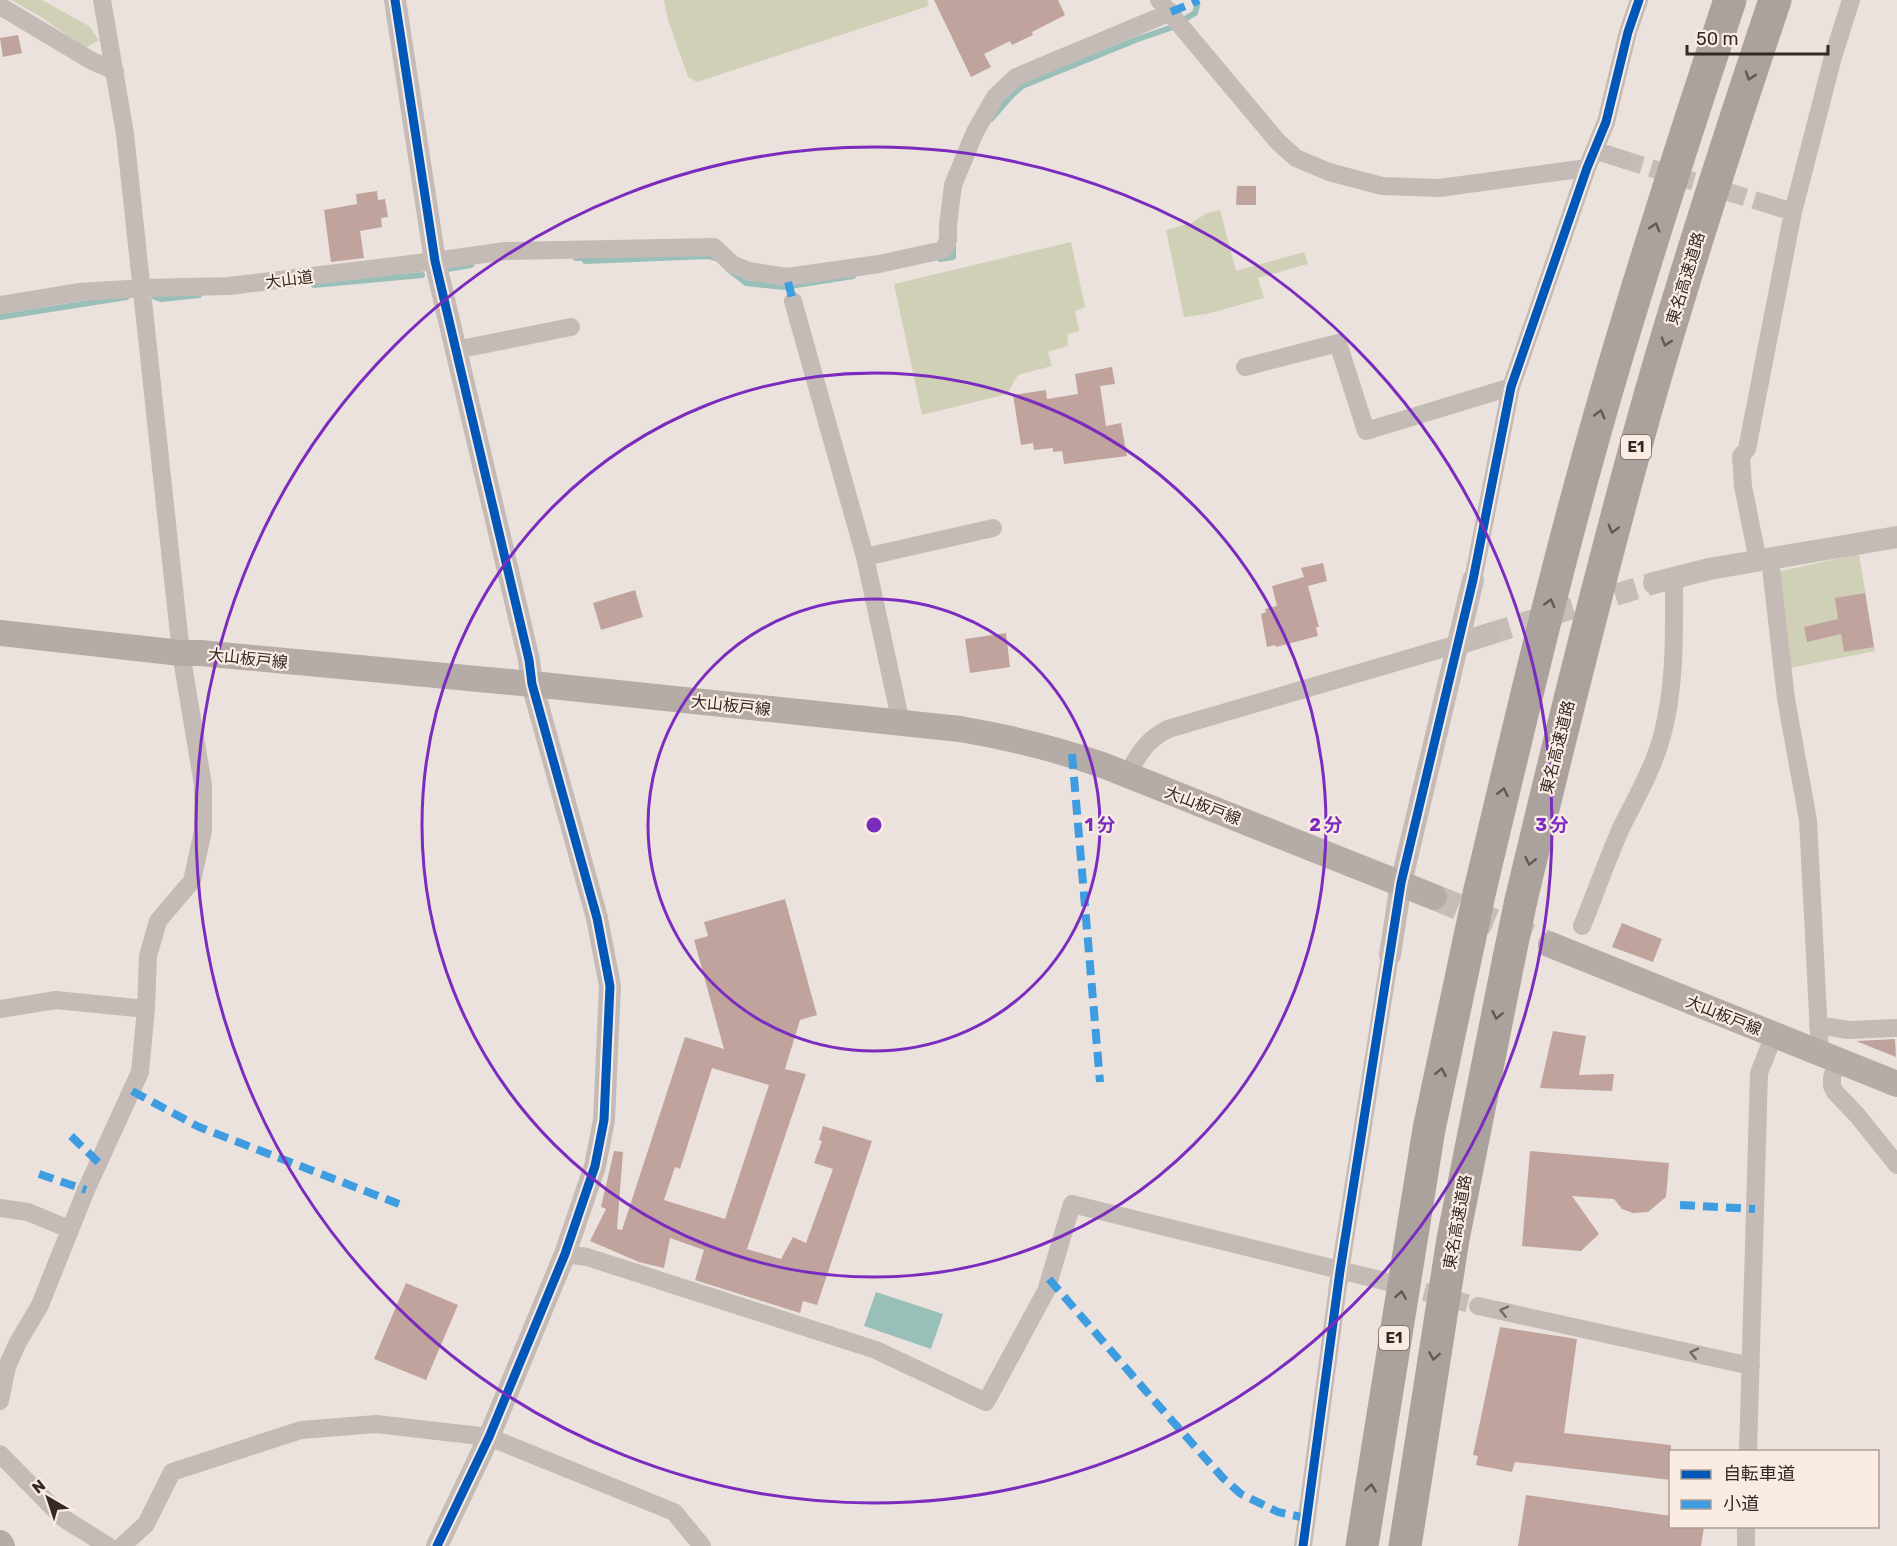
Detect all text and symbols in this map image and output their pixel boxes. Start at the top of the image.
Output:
scale bar [1687,18,1828,56]
text: 50 m [1696,28,1739,50]
one-way arrow [1744,70,1757,81]
one-way arrow [1648,222,1660,233]
street label: 東名高速道路 [1662,229,1709,327]
street label: 大山道 [264,267,314,292]
one-way arrow [1661,336,1673,347]
one-way arrow [1593,409,1605,420]
road number: E1 [1621,435,1651,459]
one-way arrow [1608,523,1620,534]
one-way arrow [1542,598,1555,608]
street label: 大山板戸線 [207,645,289,672]
street label: 大山板戸線 [690,692,772,719]
street label: 東名高速道路 [1537,698,1578,796]
street label: 大山板戸線 [1162,782,1244,829]
one-way arrow [1496,787,1509,797]
text: 1 分 [1085,814,1115,836]
text: 2 分 [1309,814,1343,836]
text: 3 分 [1535,814,1569,836]
centre of rings [864,815,884,835]
one-way arrow [1524,856,1537,866]
street label: 大山板戸線 [1683,992,1764,1039]
one-way arrow [1491,1010,1504,1020]
one-way arrow [1434,1067,1447,1077]
street label: 東名高速道路 [1440,1173,1475,1271]
one-way arrow [1394,1291,1407,1301]
one-way arrow [1499,1305,1509,1318]
road number: E1 [1379,1326,1409,1350]
one-way arrow [1689,1348,1699,1361]
one-way arrow [1429,1351,1441,1361]
legend [1669,1450,1879,1528]
text: 自転車道 [1723,1463,1795,1485]
north arrow [18,1468,78,1528]
text: N [28,1476,49,1498]
one-way arrow [1364,1484,1376,1493]
text: 小道 [1723,1493,1759,1515]

